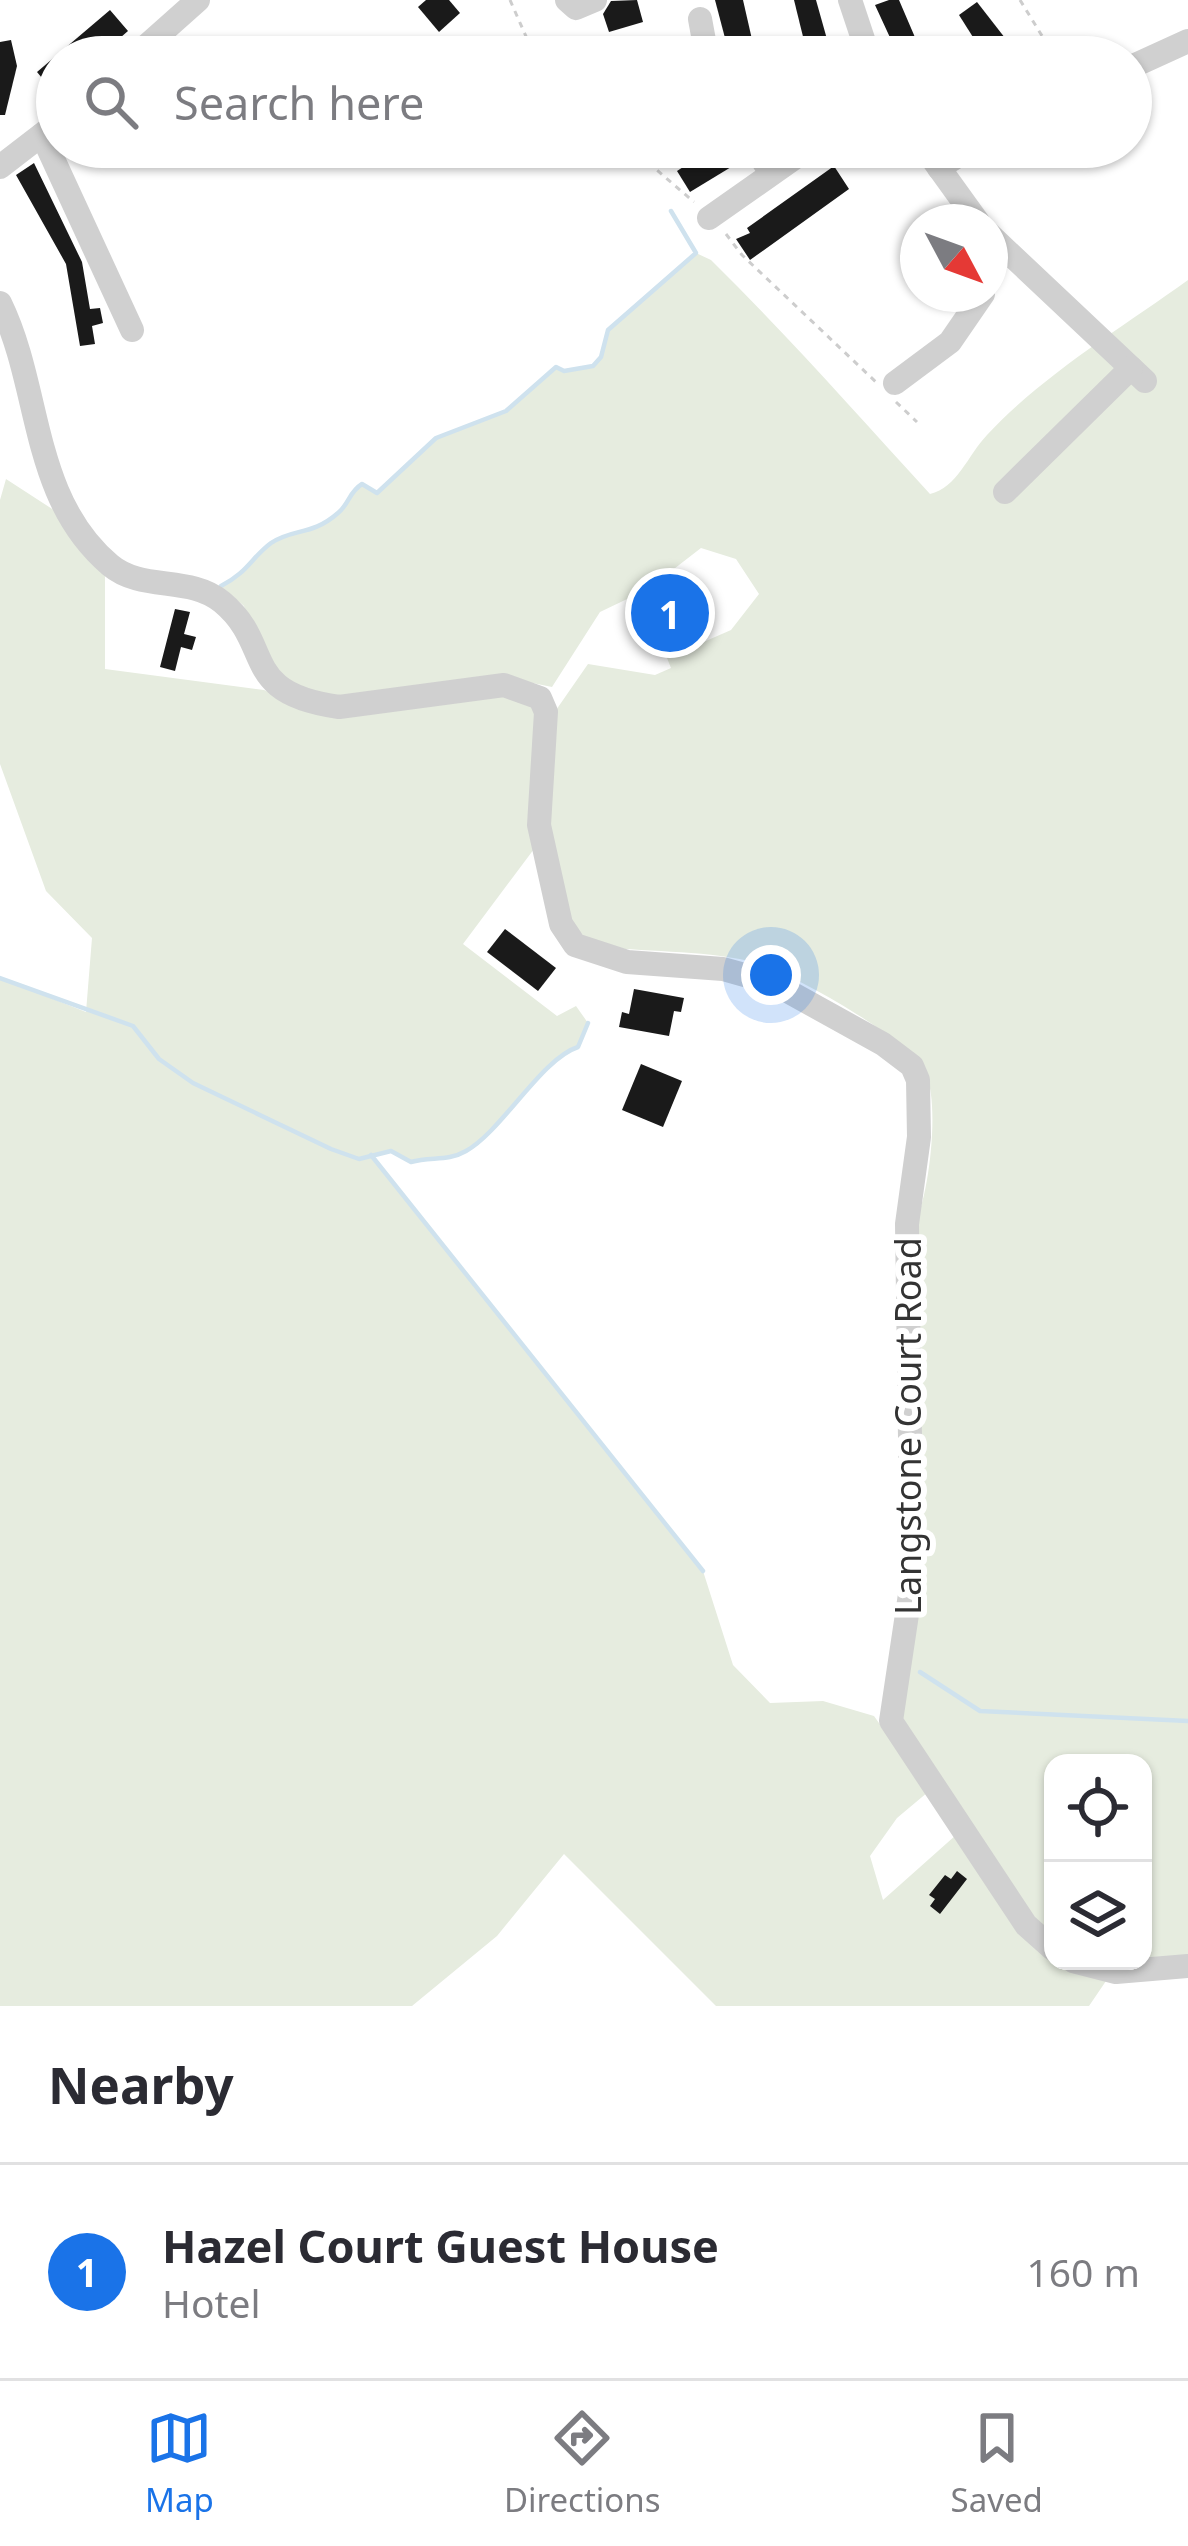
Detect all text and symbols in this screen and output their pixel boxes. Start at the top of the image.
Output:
search box [36,36,1152,168]
icon: search [78,69,144,135]
text: Search here [174,72,424,133]
north arrow [900,204,1008,312]
pin: 1 [631,568,709,658]
your location [741,945,801,1005]
street label: Langstone Court Road [883,1237,932,1615]
map controls [1044,1754,1152,1970]
button: locate [1044,1754,1152,1862]
button: layers [1044,1862,1152,1970]
text: Nearby [48,2049,234,2119]
text: Hazel Court Guest House [162,2215,719,2276]
text: 1 [76,2245,98,2298]
text: 160 m [1026,2245,1140,2298]
text: Hotel [162,2276,261,2329]
tab: Map [145,2405,214,2522]
tab: Directions [504,2405,661,2522]
tab: Saved [951,2405,1043,2522]

